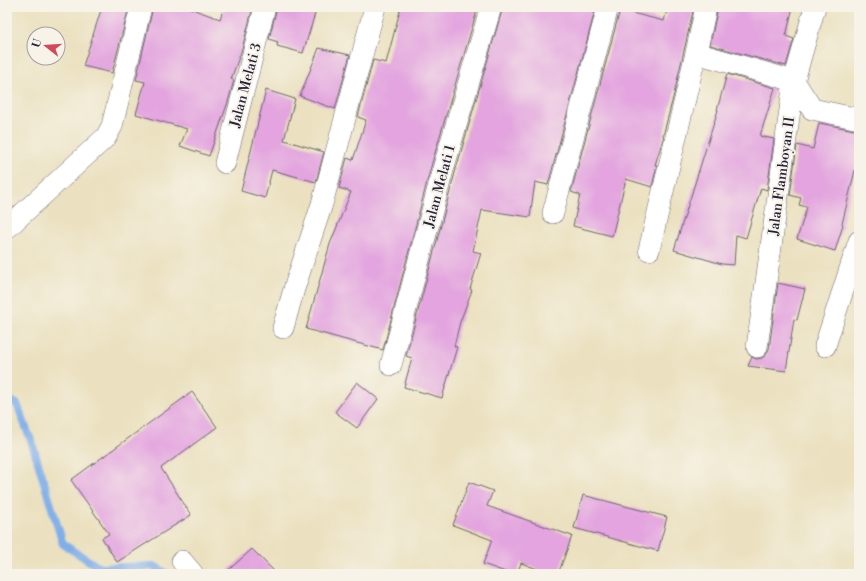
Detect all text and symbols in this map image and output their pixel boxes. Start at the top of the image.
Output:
north arrow [26,26,66,66]
text: U [29,37,45,49]
street label: Jalan Melati 3 [226,41,266,130]
street label: Jalan Flamboyan II [765,115,799,238]
street label: Jalan Melati 1 [420,143,460,230]

